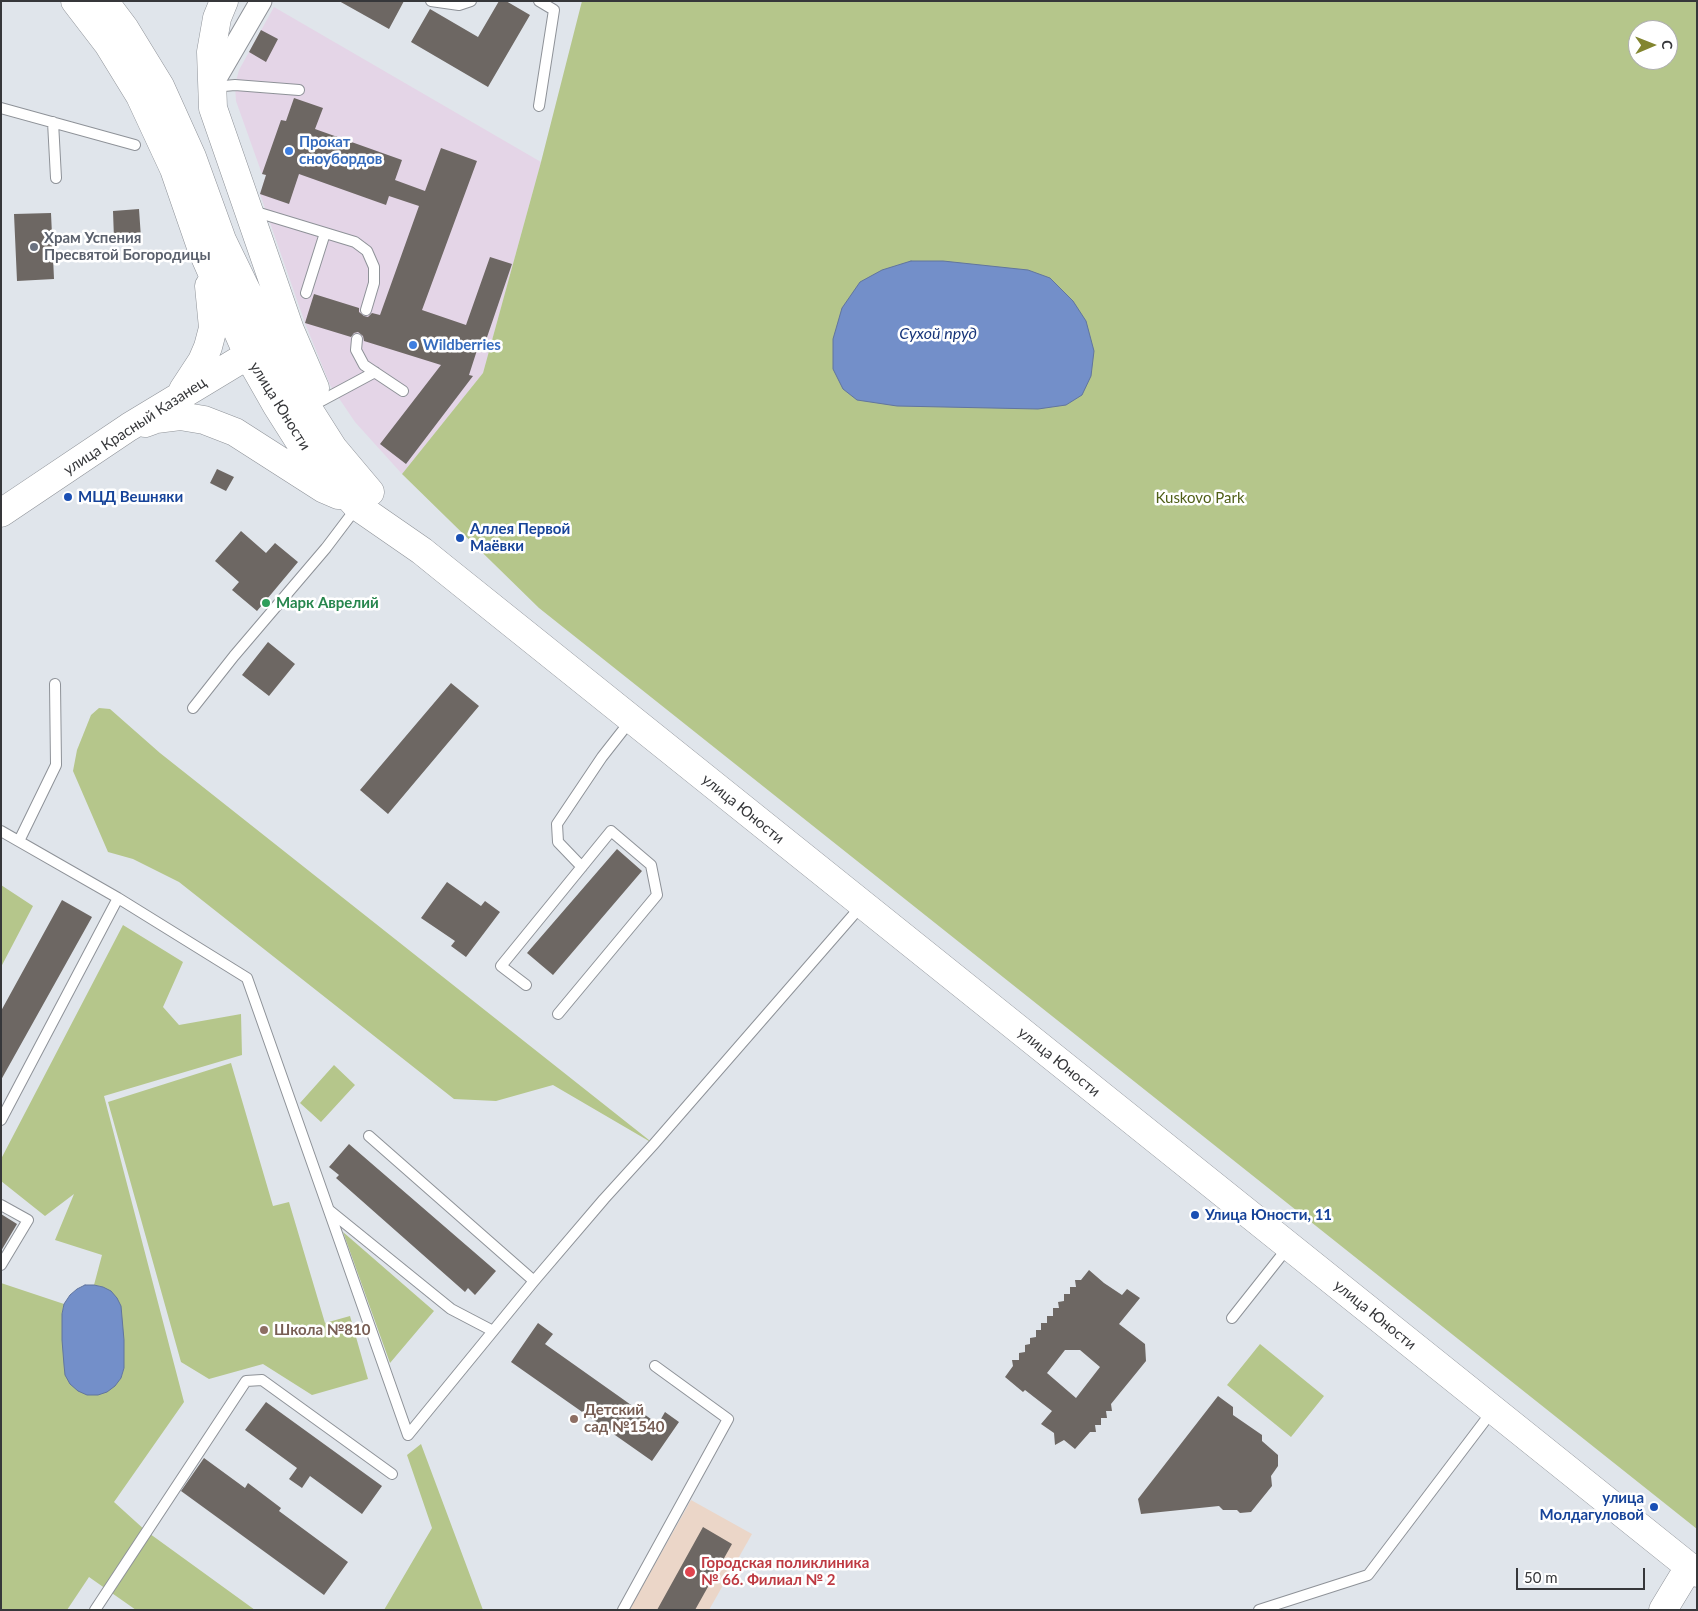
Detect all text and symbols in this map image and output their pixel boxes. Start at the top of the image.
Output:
north arrow [1628,20,1678,70]
text: С [1659,40,1676,50]
place label: Прокат сноубордов [299,133,382,168]
marker: Прокат сноубордов [283,145,295,157]
place label: Храм Успения Пресвятой Богородицы [44,229,211,264]
marker: Храм Успения Пресвятой Богородицы [28,241,40,253]
water label: Сухой пруд [899,324,977,344]
place label: Wildberries [423,336,501,354]
marker: Wildberries [407,339,419,351]
street label: улица Юности [246,359,314,453]
street label: улица Красный Казанец [60,373,210,479]
place label: МЦД Вешняки [78,488,183,506]
park label: Kuskovo Park [1155,489,1245,507]
marker: МЦД Вешняки [62,491,74,503]
place label: Аллея Первой Маёвки [470,520,570,555]
marker: Аллея Первой Маёвки [454,532,466,544]
place label: Марк Аврелий [276,594,379,612]
marker: Марк Аврелий [260,597,272,609]
street label: улица Юности [698,770,788,848]
street label: улица Юности [1014,1023,1104,1101]
place label: Улица Юности, 11 [1205,1206,1332,1224]
marker: Улица Юности, 11 [1189,1209,1201,1221]
street label: улица Юности [1330,1276,1420,1354]
place label: Школа №810 [274,1321,370,1339]
marker: Школа №810 [258,1324,270,1336]
place label: Детский сад №1540 [584,1401,664,1436]
marker: Детский сад №1540 [568,1413,580,1425]
place label: улица Молдагуловой [1540,1489,1644,1524]
marker: улица Молдагуловой [1648,1501,1660,1513]
place label: Городская поликлиника № 66. Филиал № 2 [701,1554,869,1589]
scale bar [1518,1558,1647,1590]
marker: Городская поликлиника № 66. Филиал № 2 [683,1565,697,1579]
text: 50 m [1524,1568,1558,1586]

